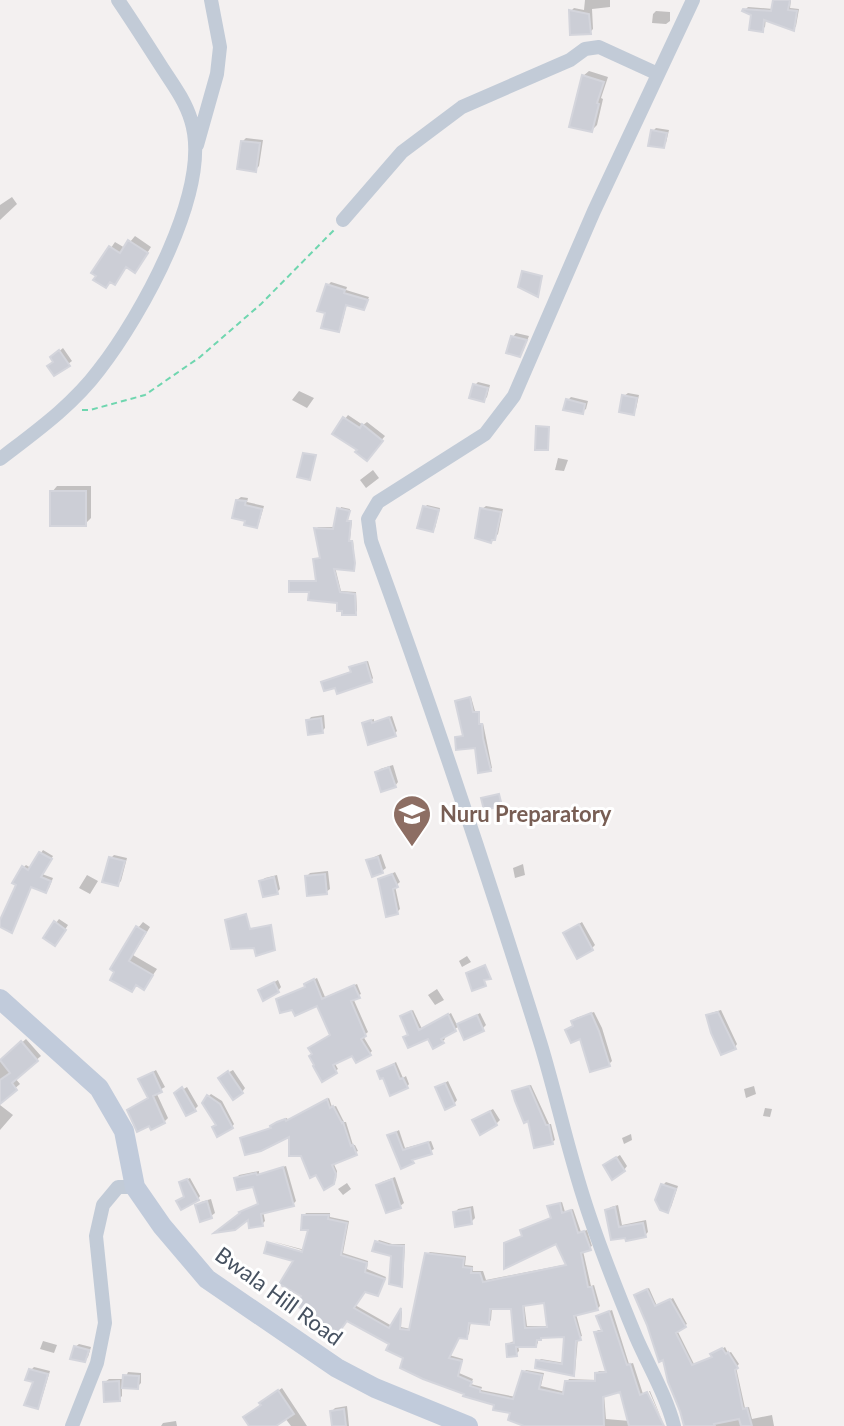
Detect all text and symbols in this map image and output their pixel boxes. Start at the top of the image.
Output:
school or university icon: Nuru Preparatory [391,793,433,848]
place label: Nuru Preparatory [440,800,612,827]
street label: Bwala Hill Road [210,1240,348,1351]

